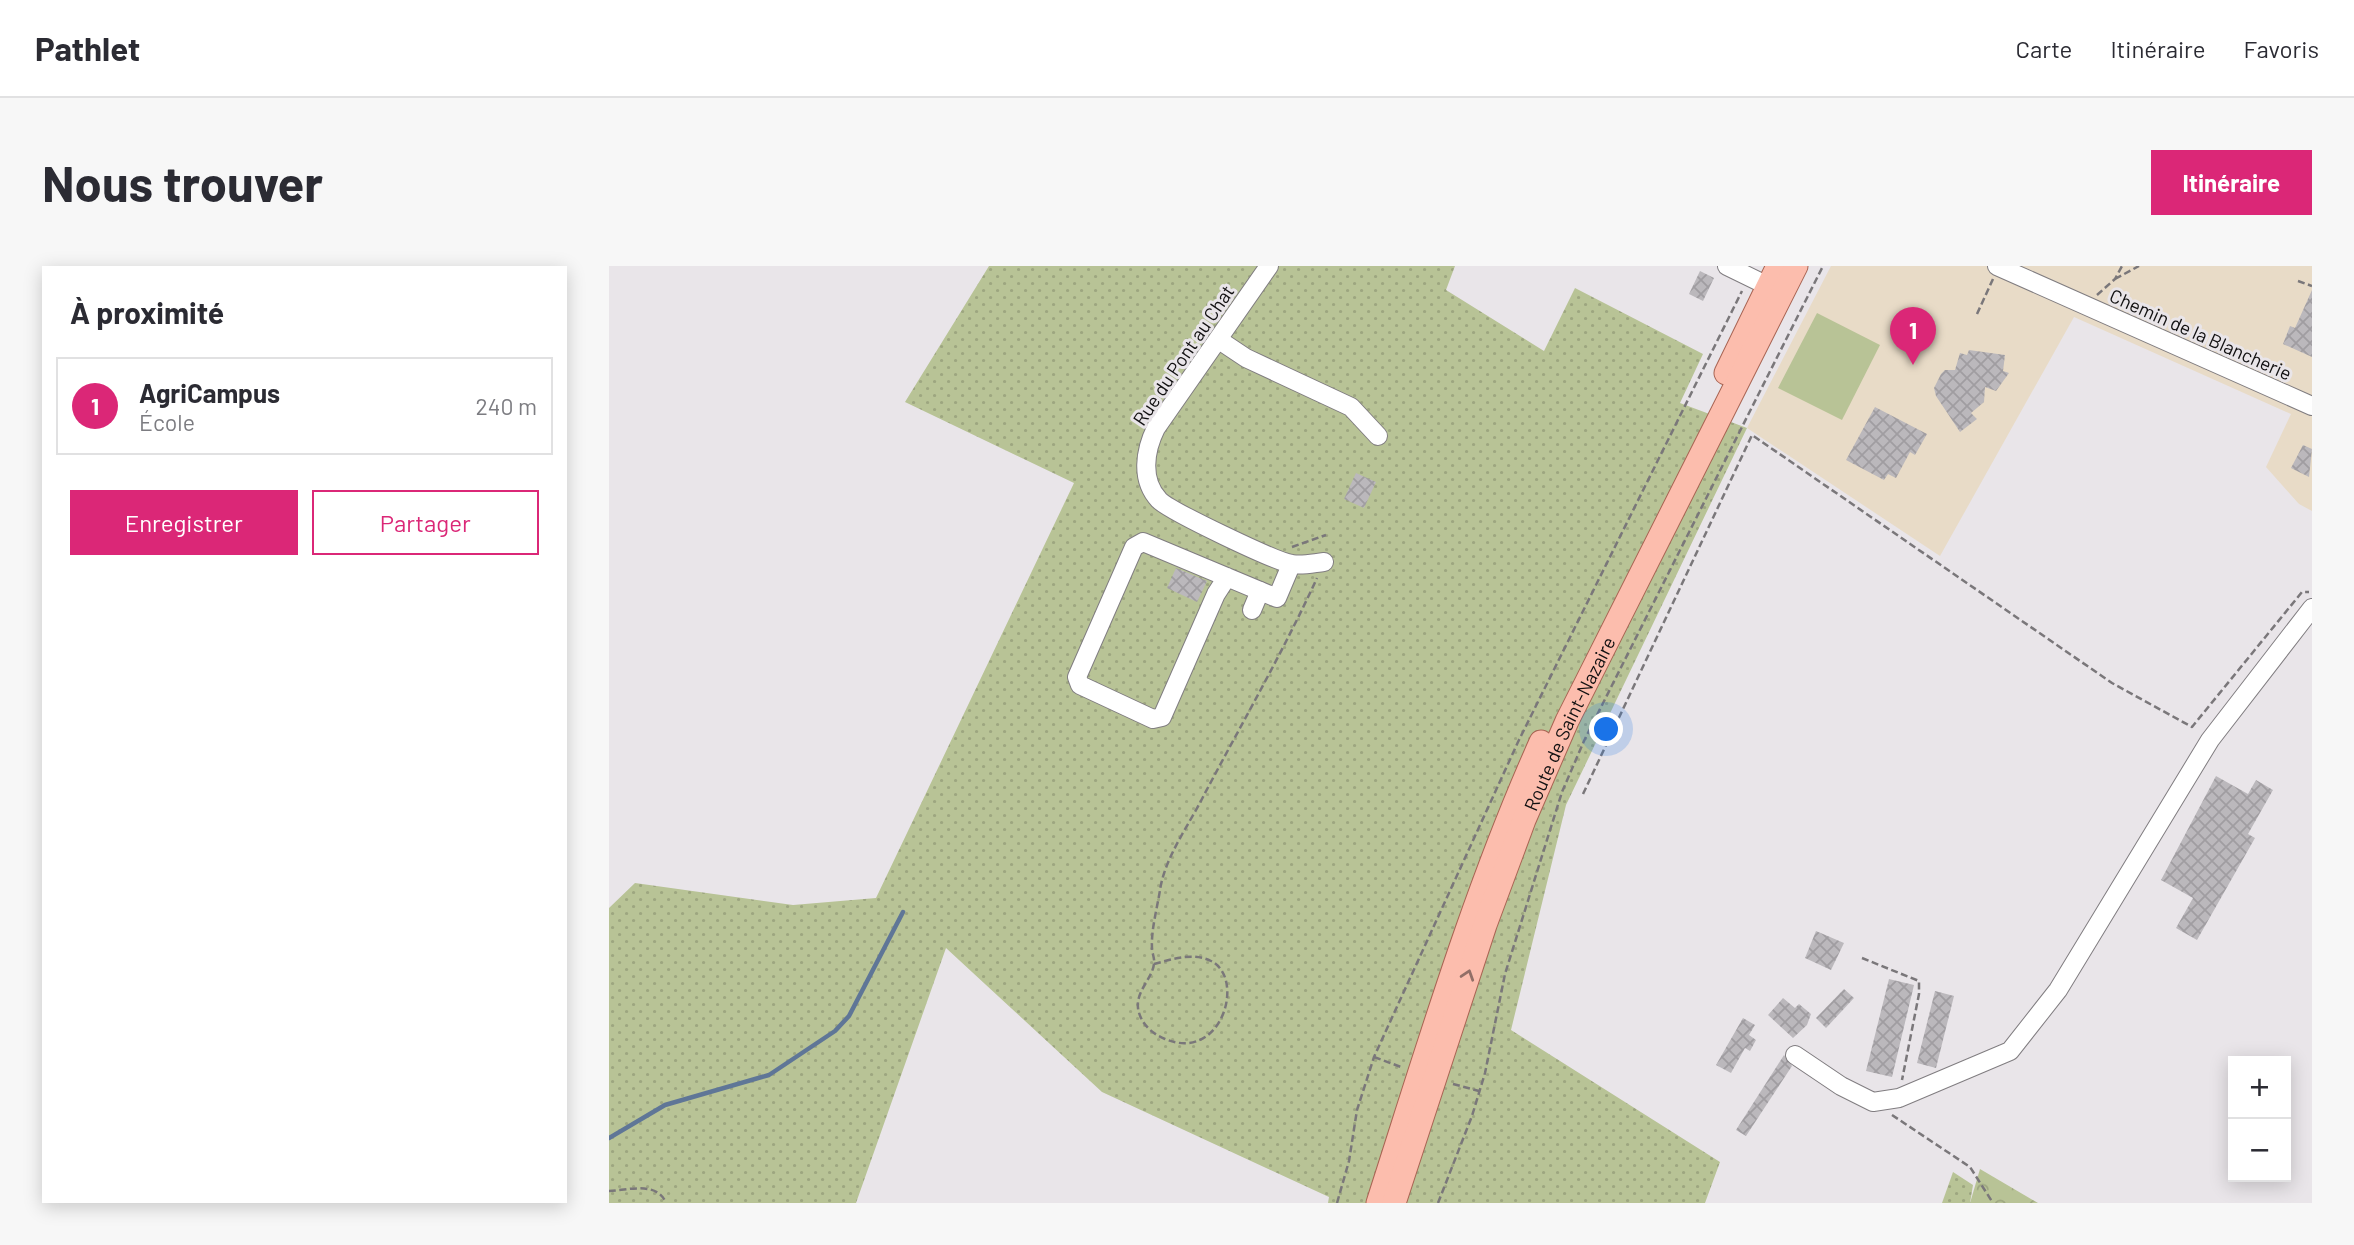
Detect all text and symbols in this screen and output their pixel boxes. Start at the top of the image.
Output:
text: Pathlet [35,28,140,68]
text: Carte [2016,34,2072,63]
text: Itinéraire [2110,34,2206,63]
text: Favoris [2244,34,2319,63]
button: Itinéraire [2151,150,2312,215]
text: Nous trouver [42,153,323,212]
street label: Rue du Pont au Chat [1128,280,1238,430]
street label: Chemin de la Blancherie [2106,284,2296,384]
text: À proximité [70,294,224,330]
pin: 1 [1890,307,1936,365]
text: AgriCampus [139,377,280,408]
text: 1 [91,392,99,420]
text: 240 m [475,392,537,420]
text: École [139,408,195,436]
button: Enregistrer [70,490,298,555]
button: Partager [312,490,539,555]
street label: Route de Saint-Nazaire [1518,632,1619,814]
your location [1589,712,1623,746]
one-way arrow [1460,969,1475,981]
map controls [2228,1056,2291,1182]
button: + [2228,1056,2291,1119]
button: − [2228,1119,2291,1182]

